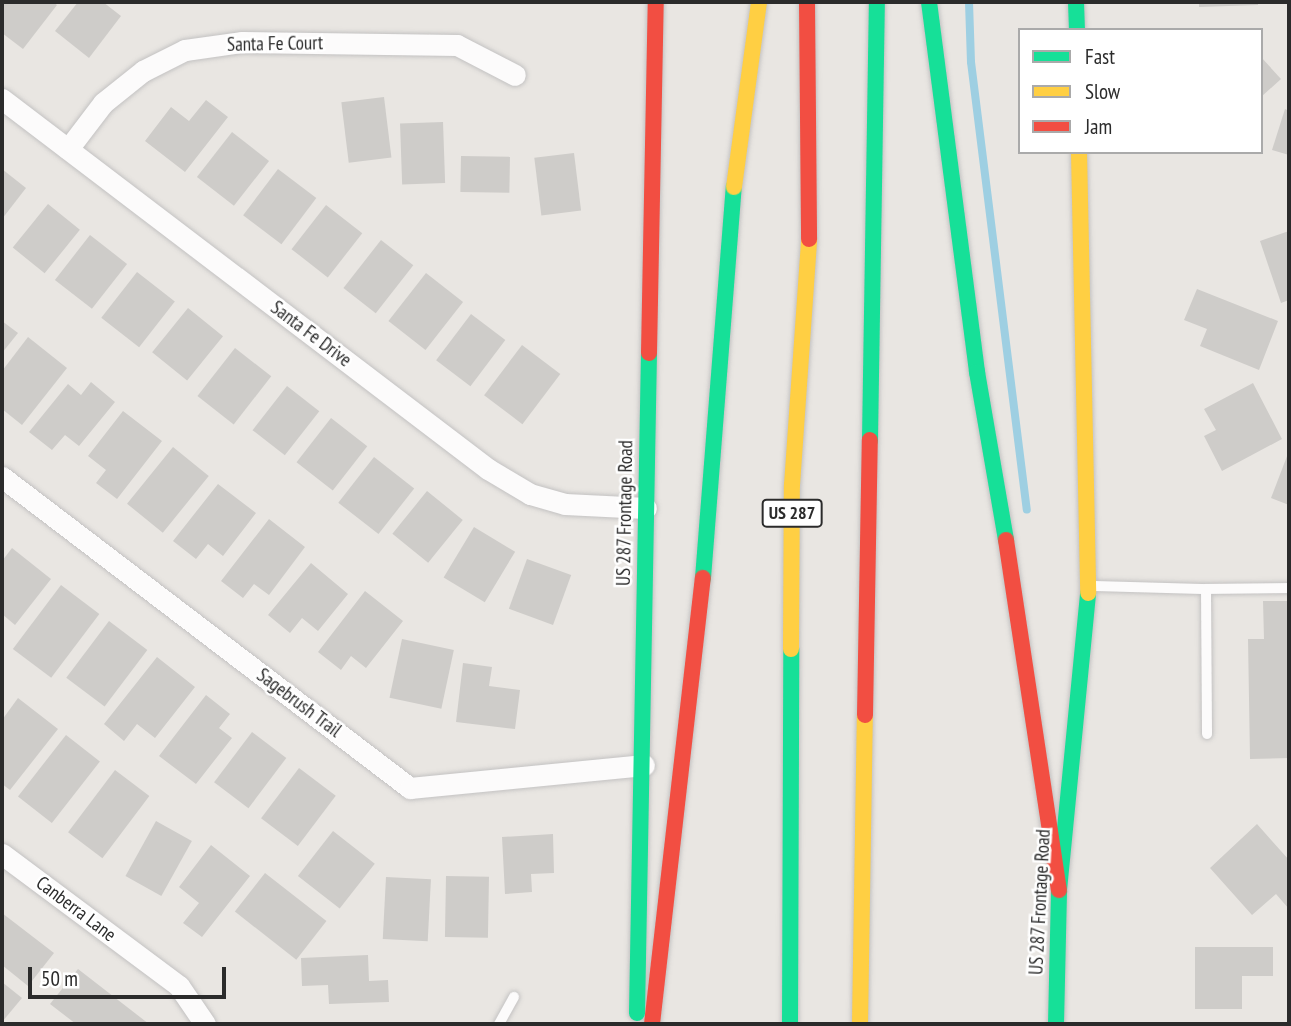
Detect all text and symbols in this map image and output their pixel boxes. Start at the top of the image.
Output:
legend [1018,28,1263,154]
street label: Santa Fe Court [227,32,323,56]
text: Fast [1085,43,1115,70]
text: Slow [1085,78,1120,105]
text: Jam [1085,113,1112,140]
street label: Santa Fe Drive [266,296,356,372]
street label: US 287 Frontage Road [612,439,638,587]
road number: US 287 [760,499,824,528]
street label: Sagebrush Trail [252,664,346,742]
street label: US 287 Frontage Road [1025,828,1055,976]
street label: Canberra Lane [32,872,120,946]
scale bar [32,953,229,997]
text: 50 m [41,965,78,992]

